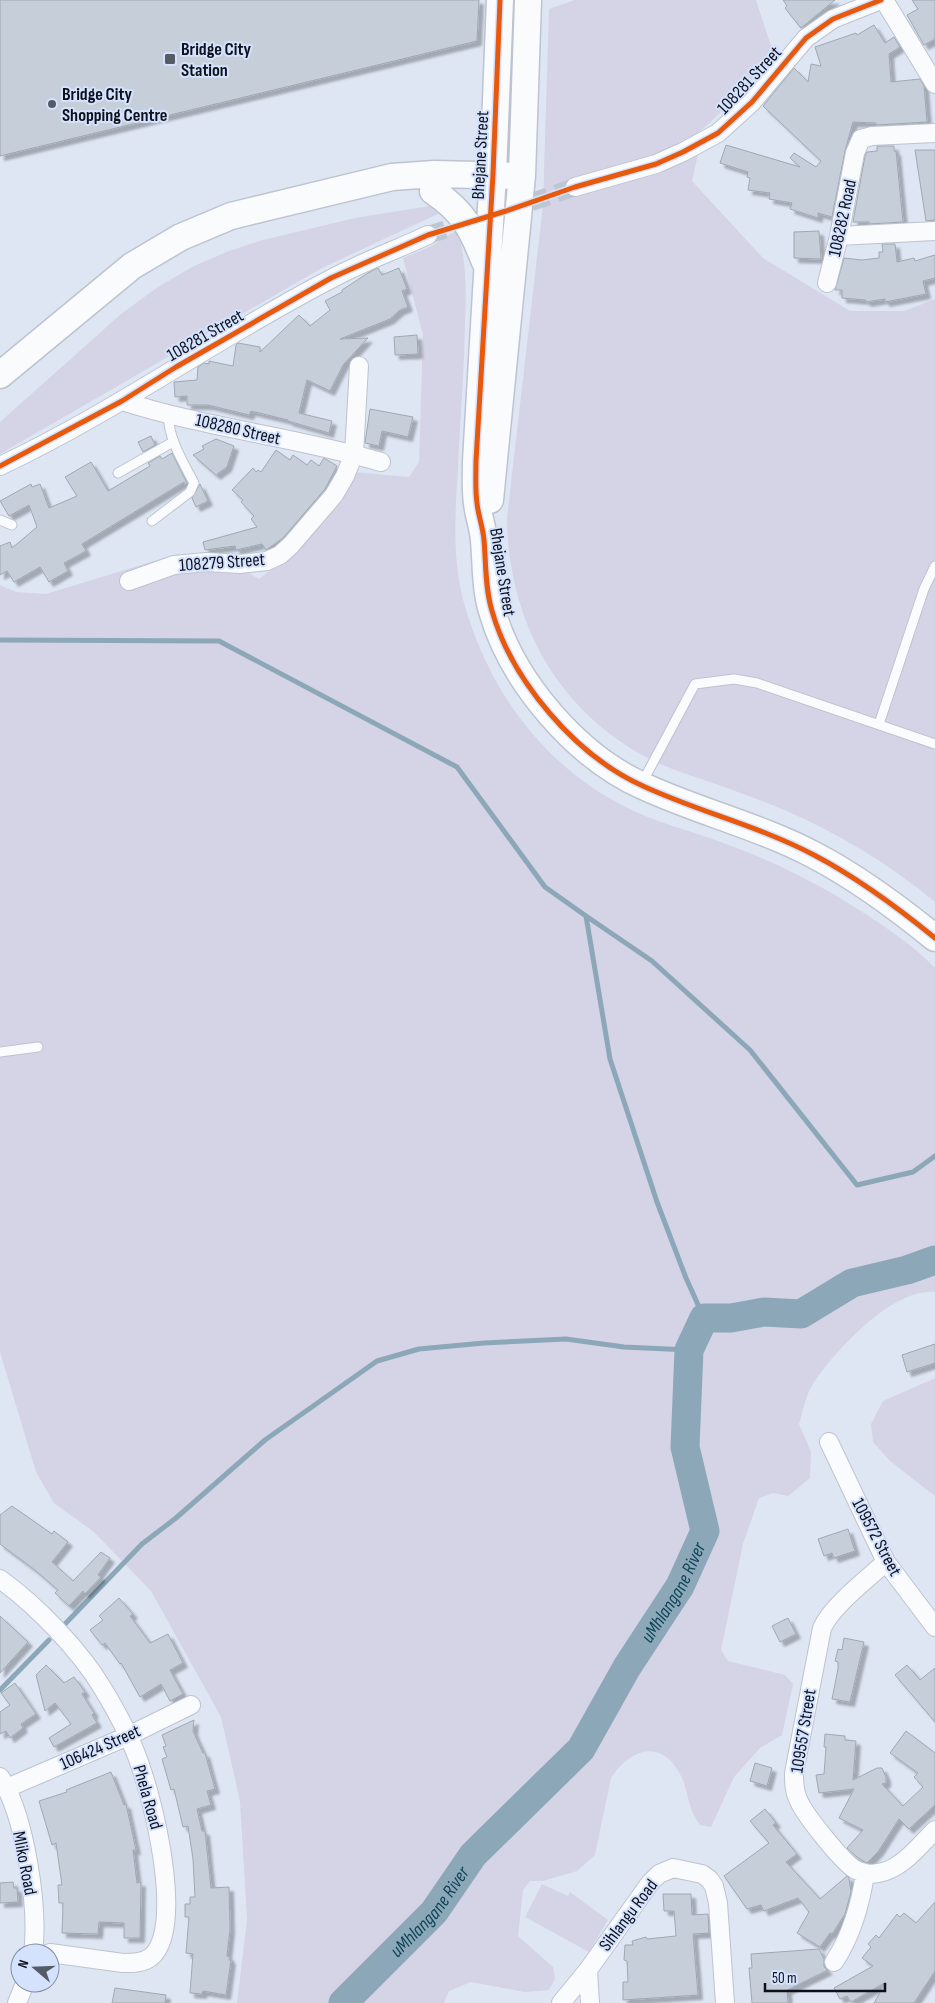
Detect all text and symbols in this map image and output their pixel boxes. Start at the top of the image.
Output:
place label: Bridge City Station [181,39,252,81]
street label: 108281 Street [713,42,786,119]
marker: Bridge City Station [163,52,177,66]
place label: Bridge City Shopping Centre [62,84,168,126]
marker: Bridge City Shopping Centre [46,98,58,110]
street label: Bhejane Street [468,110,493,200]
street label: 108282 Road [824,178,861,259]
street label: 108281 Street [163,305,248,366]
street label: 108280 Street [193,410,283,450]
street label: Bhejane Street [485,527,520,618]
street label: 108279 Street [178,549,266,576]
street label: 109572 Street [847,1495,906,1580]
water label: uMhlangane River [636,1539,712,1647]
street label: 109557 Street [786,1687,821,1775]
street label: 106424 Street [57,1720,144,1775]
street label: Phela Road [128,1763,167,1832]
street label: Mliko Road [8,1829,41,1897]
water label: uMhlangane River [386,1862,475,1963]
street label: Sihlangu Road [595,1875,662,1955]
north arrow [10,1943,60,1993]
text: N [14,1958,32,1970]
scale bar [765,1960,885,1992]
text: 50 m [772,1969,797,1988]

